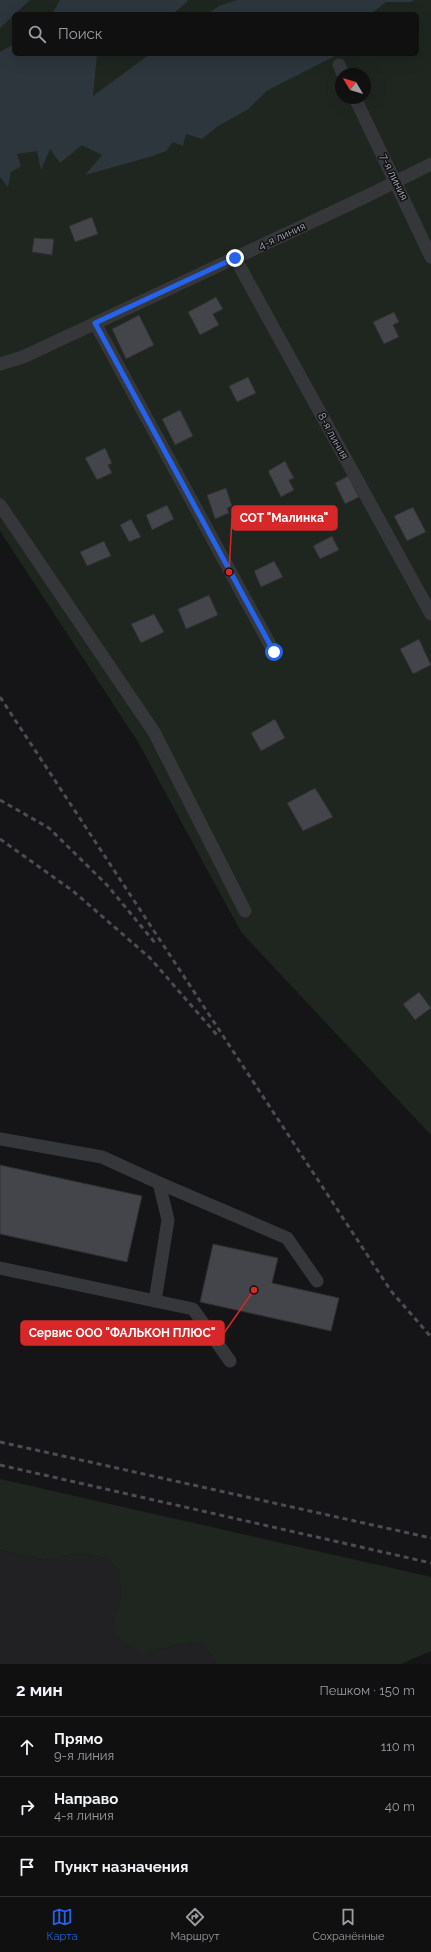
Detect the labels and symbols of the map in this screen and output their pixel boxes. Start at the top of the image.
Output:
north arrow [335,68,371,104]
street label: 7-я линия [377,152,411,202]
street label: 4-я линия [256,219,308,253]
route end [226,249,244,267]
street label: 8-я линия [315,410,351,462]
callout: СОТ "Малинка" [232,506,337,530]
text: СОТ "Малинка" [240,511,328,525]
route start [265,643,283,661]
callout: Сервис ООО "ФАЛЬКОН ПЛЮС" [21,1321,224,1345]
text: Сервис ООО "ФАЛЬКОН ПЛЮС" [29,1326,215,1340]

